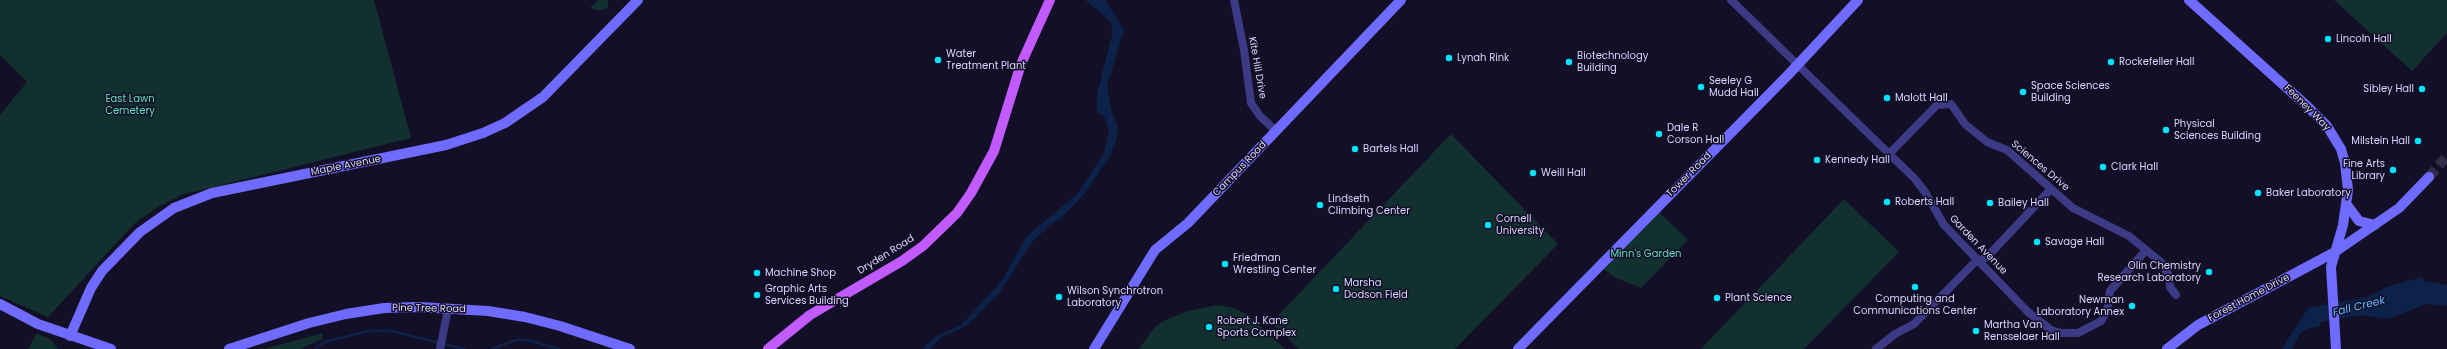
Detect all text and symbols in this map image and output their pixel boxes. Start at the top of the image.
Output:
place label: Lincoln Hall [2336,33,2392,45]
marker: Lincoln Hall [2323,34,2333,44]
street label: Kite Hill Drive [1246,36,1268,100]
place label: Water Treatment Plant [946,48,1026,72]
place label: Biotechnology Building [1577,50,1648,74]
place label: Lynah Rink [1457,52,1509,64]
marker: Lynah Rink [1444,53,1454,63]
marker: Water Treatment Plant [933,55,943,65]
place label: Rockefeller Hall [2119,56,2195,68]
marker: Biotechnology Building [1564,57,1574,67]
marker: Rockefeller Hall [2106,57,2116,67]
place label: Seeley G Mudd Hall [1709,75,1759,98]
place label: Space Sciences Building [2031,80,2110,104]
marker: Seeley G Mudd Hall [1696,82,1706,92]
street label: Feeney Way [2281,82,2333,134]
place label: Sibley Hall [2363,83,2414,95]
marker: Sibley Hall [2417,84,2427,94]
marker: Space Sciences Building [2018,87,2028,97]
place label: Malott Hall [1895,92,1948,104]
park label: East Lawn Cemetery [105,93,155,116]
marker: Malott Hall [1882,93,1892,103]
place label: Physical Sciences Building [2174,118,2261,142]
place label: Dale R Corson Hall [1667,122,1724,146]
marker: Physical Sciences Building [2161,125,2171,135]
marker: Dale R Corson Hall [1654,129,1664,139]
place label: Milstein Hall [2351,135,2410,147]
marker: Milstein Hall [2413,136,2423,146]
street label: Sciences Drive [2008,138,2072,194]
street label: Campus Road [1211,139,1269,199]
place label: Bartels Hall [1363,143,1418,155]
marker: Bartels Hall [1350,144,1360,154]
street label: Tower Road [1664,150,1714,200]
street label: Maple Avenue [310,153,382,179]
place label: Kennedy Hall [1825,154,1890,166]
marker: Kennedy Hall [1812,155,1822,165]
place label: Fine Arts Library [2343,158,2385,182]
place label: Clark Hall [2111,161,2158,173]
marker: Clark Hall [2098,162,2108,172]
marker: Fine Arts Library [2388,165,2398,175]
place label: Weill Hall [1541,167,1586,179]
marker: Weill Hall [1528,168,1538,178]
place label: Baker Laboratory [2266,187,2351,199]
marker: Baker Laboratory [2253,188,2263,198]
place label: Lindseth Climbing Center [1328,193,1410,216]
place label: Roberts Hall [1895,196,1954,208]
marker: Roberts Hall [1882,197,1892,207]
place label: Bailey Hall [1998,197,2049,209]
marker: Bailey Hall [1985,198,1995,208]
marker: Lindseth Climbing Center [1315,200,1325,210]
place label: Cornell University [1496,213,1544,236]
street label: Garden Avenue [1947,213,2009,277]
marker: Cornell University [1483,220,1493,230]
street label: Dryden Road [855,233,917,277]
place label: Savage Hall [2045,236,2104,248]
marker: Savage Hall [2032,237,2042,247]
park label: Minn's Garden [1611,248,1681,260]
place label: Friedman Wrestling Center [1233,252,1316,276]
marker: Friedman Wrestling Center [1220,259,1230,269]
place label: Olin Chemistry Research Laboratory [2098,260,2201,284]
place label: Machine Shop [765,267,836,279]
marker: Olin Chemistry Research Laboratory [2204,267,2214,277]
marker: Machine Shop [752,268,762,278]
street label: Forest Home Drive [2206,271,2292,325]
place label: Marsha Dodson Field [1344,277,1408,300]
marker: Computing and Communications Center [1910,282,1920,292]
place label: Graphic Arts Services Building [765,283,849,306]
marker: Marsha Dodson Field [1331,284,1341,294]
place label: Wilson Synchrotron Laboratory [1067,285,1163,308]
marker: Graphic Arts Services Building [752,290,762,300]
marker: Wilson Synchrotron Laboratory [1054,292,1064,302]
place label: Plant Science [1725,292,1792,304]
marker: Plant Science [1712,293,1722,303]
place label: Computing and Communications Center [1853,293,1977,316]
place label: Newman Laboratory Annex [2037,294,2124,318]
water label: Fall Creek [2331,294,2387,320]
marker: Newman Laboratory Annex [2127,301,2137,311]
street label: Pine Tree Road [392,302,466,316]
place label: Robert J. Kane Sports Complex [1217,315,1296,338]
place label: Martha Van Rensselaer Hall [1984,319,2060,342]
marker: Robert J. Kane Sports Complex [1204,322,1214,332]
marker: Martha Van Rensselaer Hall [1971,326,1981,336]

